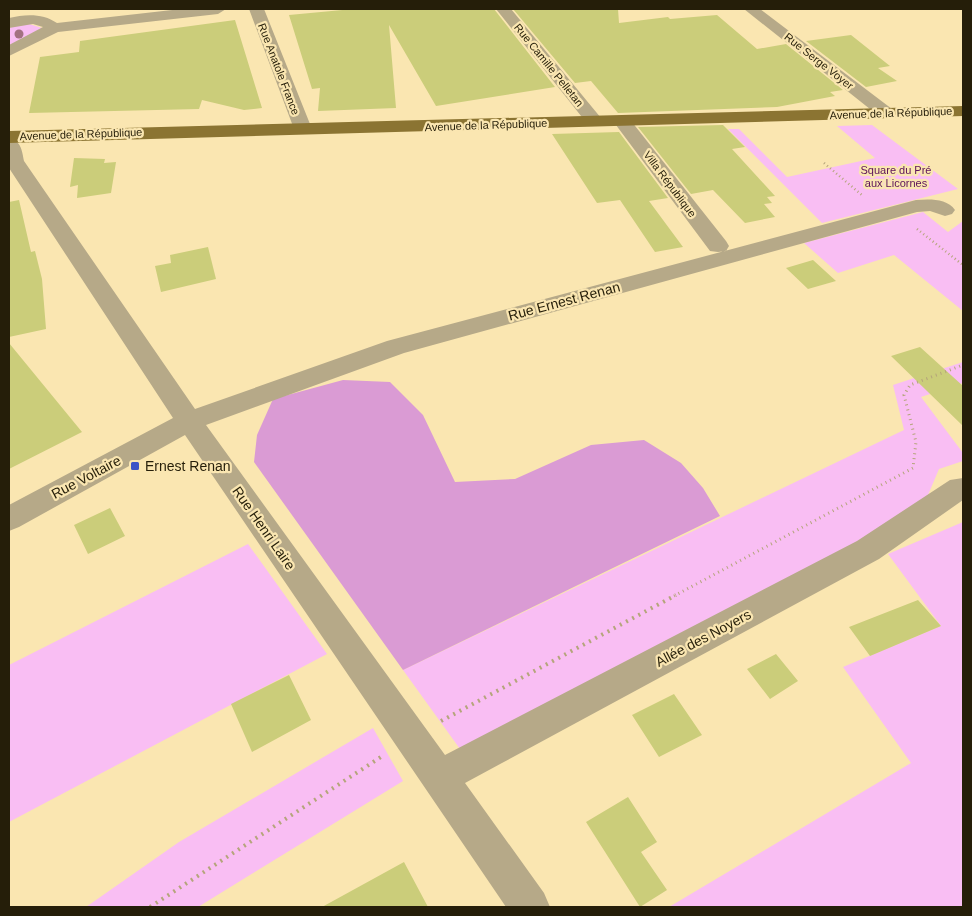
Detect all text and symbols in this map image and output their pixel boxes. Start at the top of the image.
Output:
street label: Rue Anatole France [256,21,302,117]
street label: Rue Camille Pelletan [512,21,586,109]
street label: Rue Serge Voyer [782,30,856,92]
street label: Avenue de la République [829,105,953,121]
street label: Avenue de la République [424,117,548,133]
street label: Avenue de la République [19,126,143,142]
street label: Villa République [641,149,699,219]
park label: Square du Pré aux Licornes [861,164,931,189]
street label: Rue Ernest Renan [506,278,622,324]
street label: Rue Voltaire [49,452,124,502]
place label: Ernest Renan [145,458,231,474]
marker: Ernest Renan [129,460,141,472]
street label: Rue Henri Laire [229,483,299,573]
street label: Allée des Noyers [653,606,753,670]

